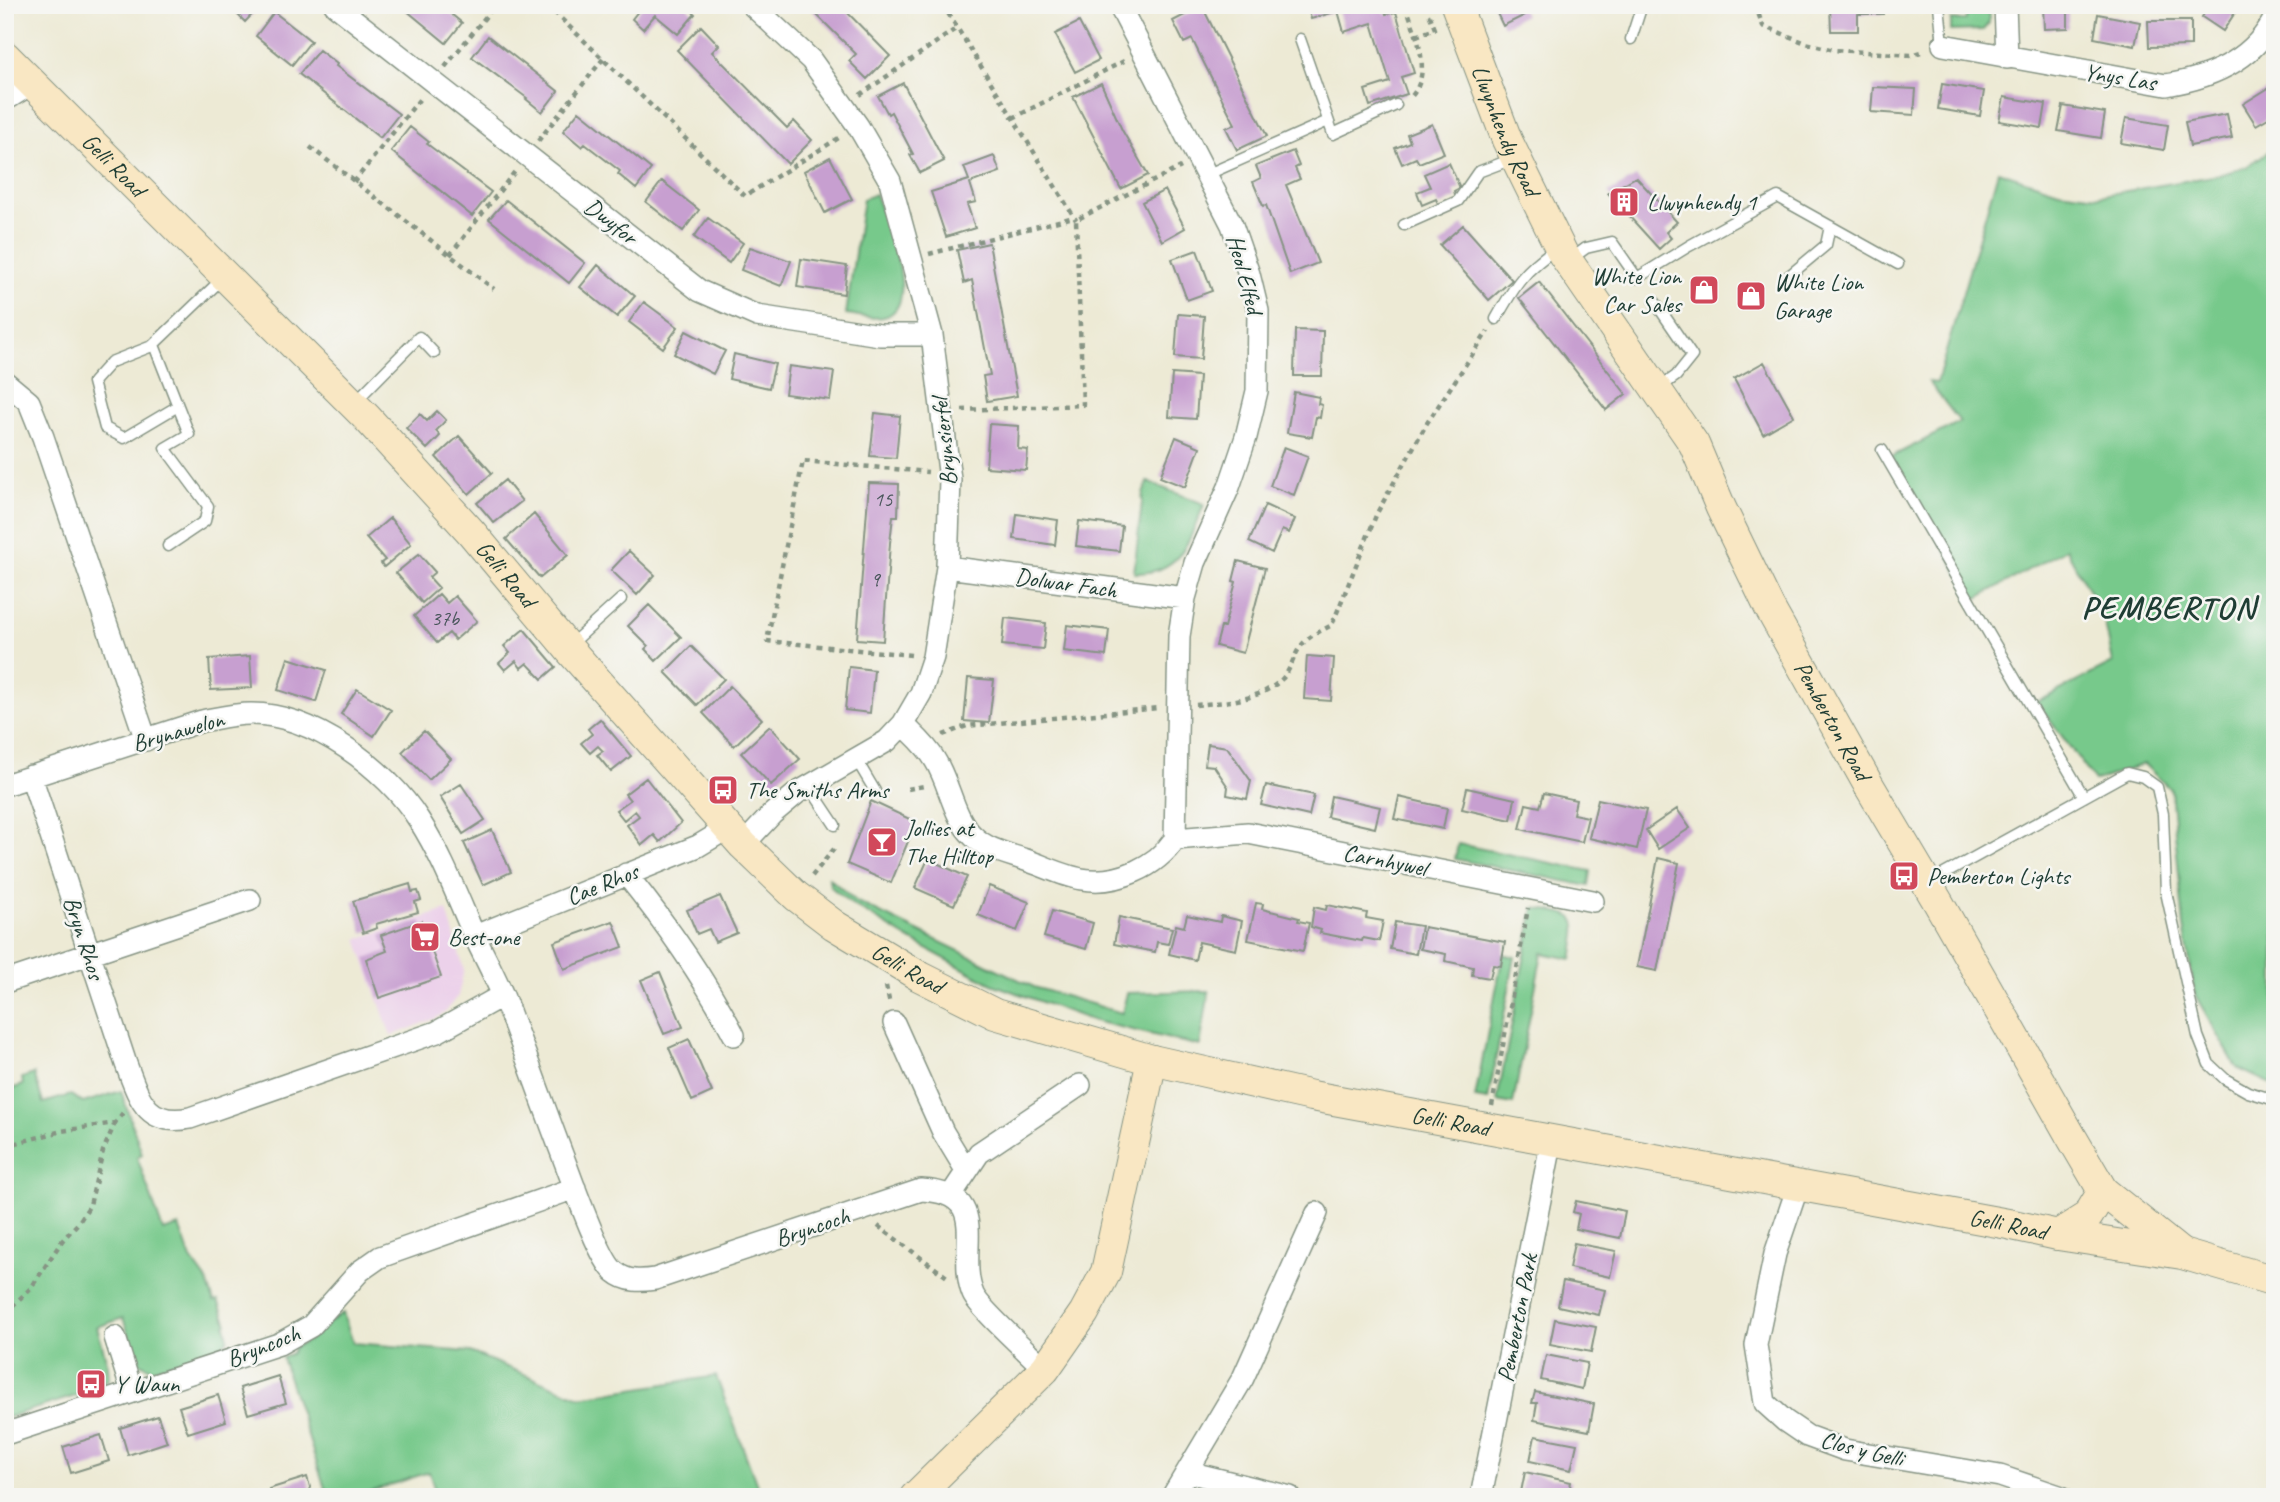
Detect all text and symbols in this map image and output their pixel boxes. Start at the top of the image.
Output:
street label: Ynys Las [2082,57,2161,98]
street label: Llwynhendy Road [1465,61,1549,204]
street label: Gelli Road [76,127,155,206]
building icon: Llwynhendy 1 [1607,185,1641,219]
place label: Llwynhendy 1 [1647,187,1758,217]
street label: Dwyfor [579,191,645,252]
street label: Heol Elfed [1220,231,1271,320]
place label: White Lion Car Sales [1592,261,1683,319]
place label: White Lion Garage [1774,267,1864,325]
shop icon: White Lion Car Sales [1687,273,1721,307]
shop icon: White Lion Garage [1734,279,1768,313]
street label: Brynsierfel [924,393,964,487]
house number: 15 [874,486,894,512]
street label: Gelli Road [469,534,545,616]
street label: Dolwar Fach [1013,561,1120,605]
house number: 9 [870,566,881,592]
district label: PEMBERTON [2082,587,2260,628]
house number: 37b [431,605,461,631]
street label: Pemberton Road [1787,656,1880,789]
street label: Brynawelon [129,703,228,758]
bus stop icon: The Smiths Arms [706,773,740,807]
place label: The Smiths Arms [746,775,890,805]
place label: Jollies at The Hilltop [904,813,995,871]
bar icon: Jollies at The Hilltop [865,825,899,859]
street label: Carnhywel [1341,837,1433,884]
street label: Cae Rhos [562,855,644,912]
bus stop icon: Pemberton Lights [1887,859,1921,893]
place label: Pemberton Lights [1927,861,2071,891]
street label: Bryn Rhos [56,893,112,985]
supermarket icon: Best-one [408,920,442,954]
place label: Best-one [448,922,522,952]
street label: Gelli Road [866,936,952,1003]
street label: Gelli Road [1409,1100,1496,1144]
street label: Bryncoch [771,1200,854,1254]
street label: Gelli Road [1967,1202,2053,1248]
street label: Pemberton Park [1490,1249,1545,1385]
street label: Bryncoch [222,1317,305,1374]
bus stop icon: Y Waun [74,1367,108,1401]
place label: Y Waun [114,1369,181,1399]
street label: Clos y Gelli [1818,1424,1910,1475]

